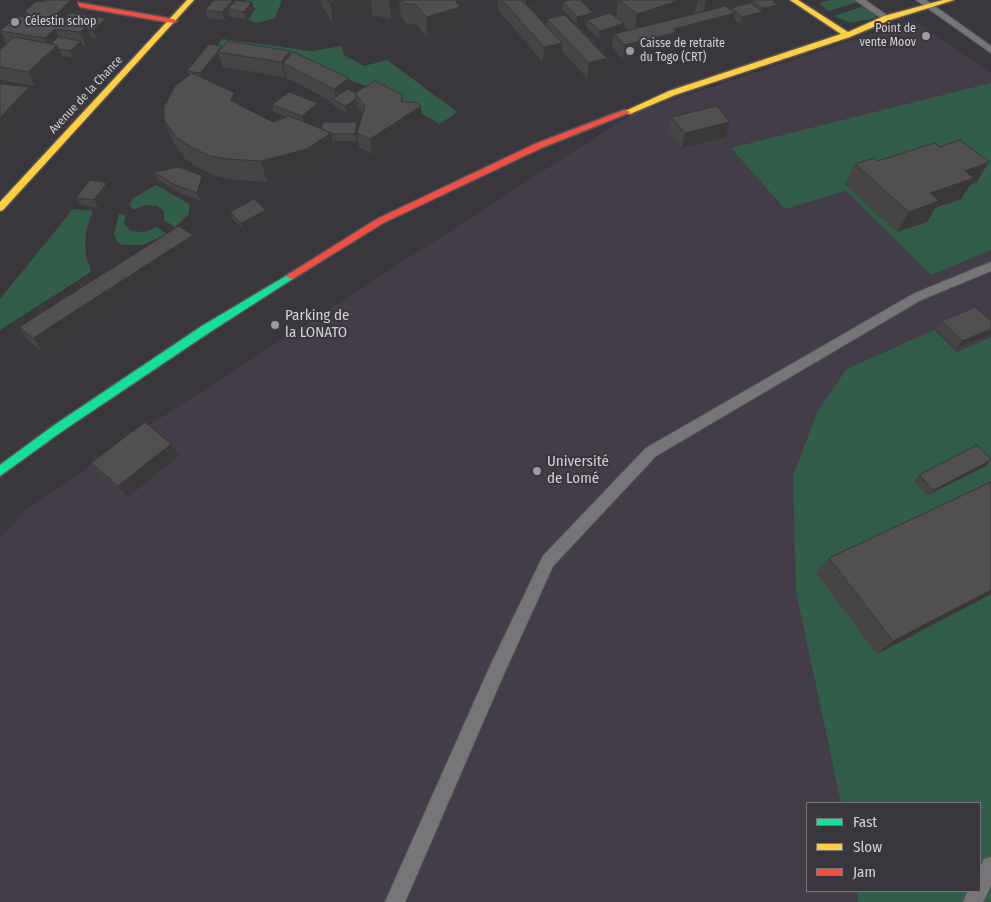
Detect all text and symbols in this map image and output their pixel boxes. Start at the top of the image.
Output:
place label: Célestin schop [25,15,96,29]
marker: Célestin schop [9,16,21,28]
place label: Point de vente Moov [860,22,916,50]
marker: Point de vente Moov [920,30,932,42]
place label: Caisse de retraite du Togo (CRT) [640,37,725,65]
marker: Caisse de retraite du Togo (CRT) [624,45,636,57]
street label: Avenue de la Chance [46,53,126,137]
place label: Parking de la LONATO [285,307,349,342]
marker: Parking de la LONATO [269,319,281,331]
place label: Université de Lomé [547,453,609,488]
marker: Université de Lomé [531,465,543,477]
legend [806,802,981,892]
text: Fast [853,813,877,831]
text: Slow [853,838,882,856]
text: Jam [853,863,876,881]

